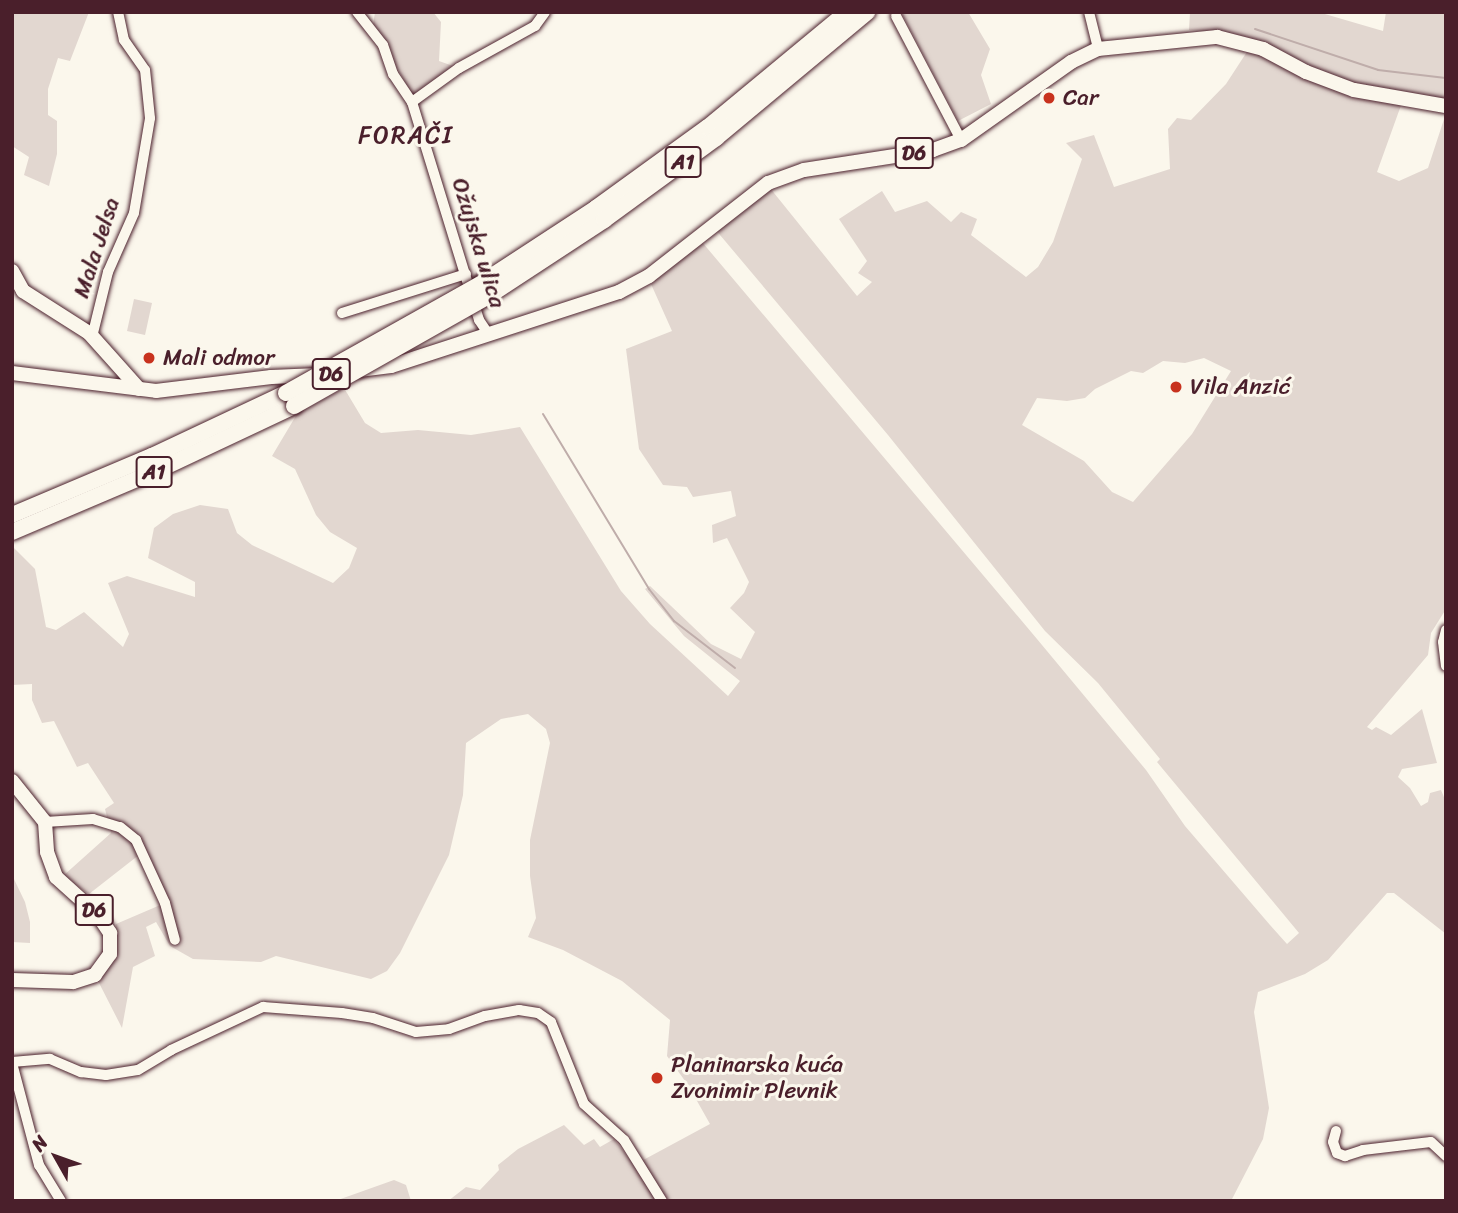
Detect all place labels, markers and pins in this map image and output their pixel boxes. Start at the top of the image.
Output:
place label: Car [1063,84,1098,112]
marker: Car [1041,90,1057,106]
place label: Mali odmor [163,344,275,372]
marker: Mali odmor [141,350,157,366]
place label: Vila Anzić [1190,373,1290,401]
marker: Vila Anzić [1168,379,1184,395]
place label: Planinarska kuća Zvonimir Plevnik [671,1051,843,1105]
marker: Planinarska kuća Zvonimir Plevnik [649,1070,665,1086]

